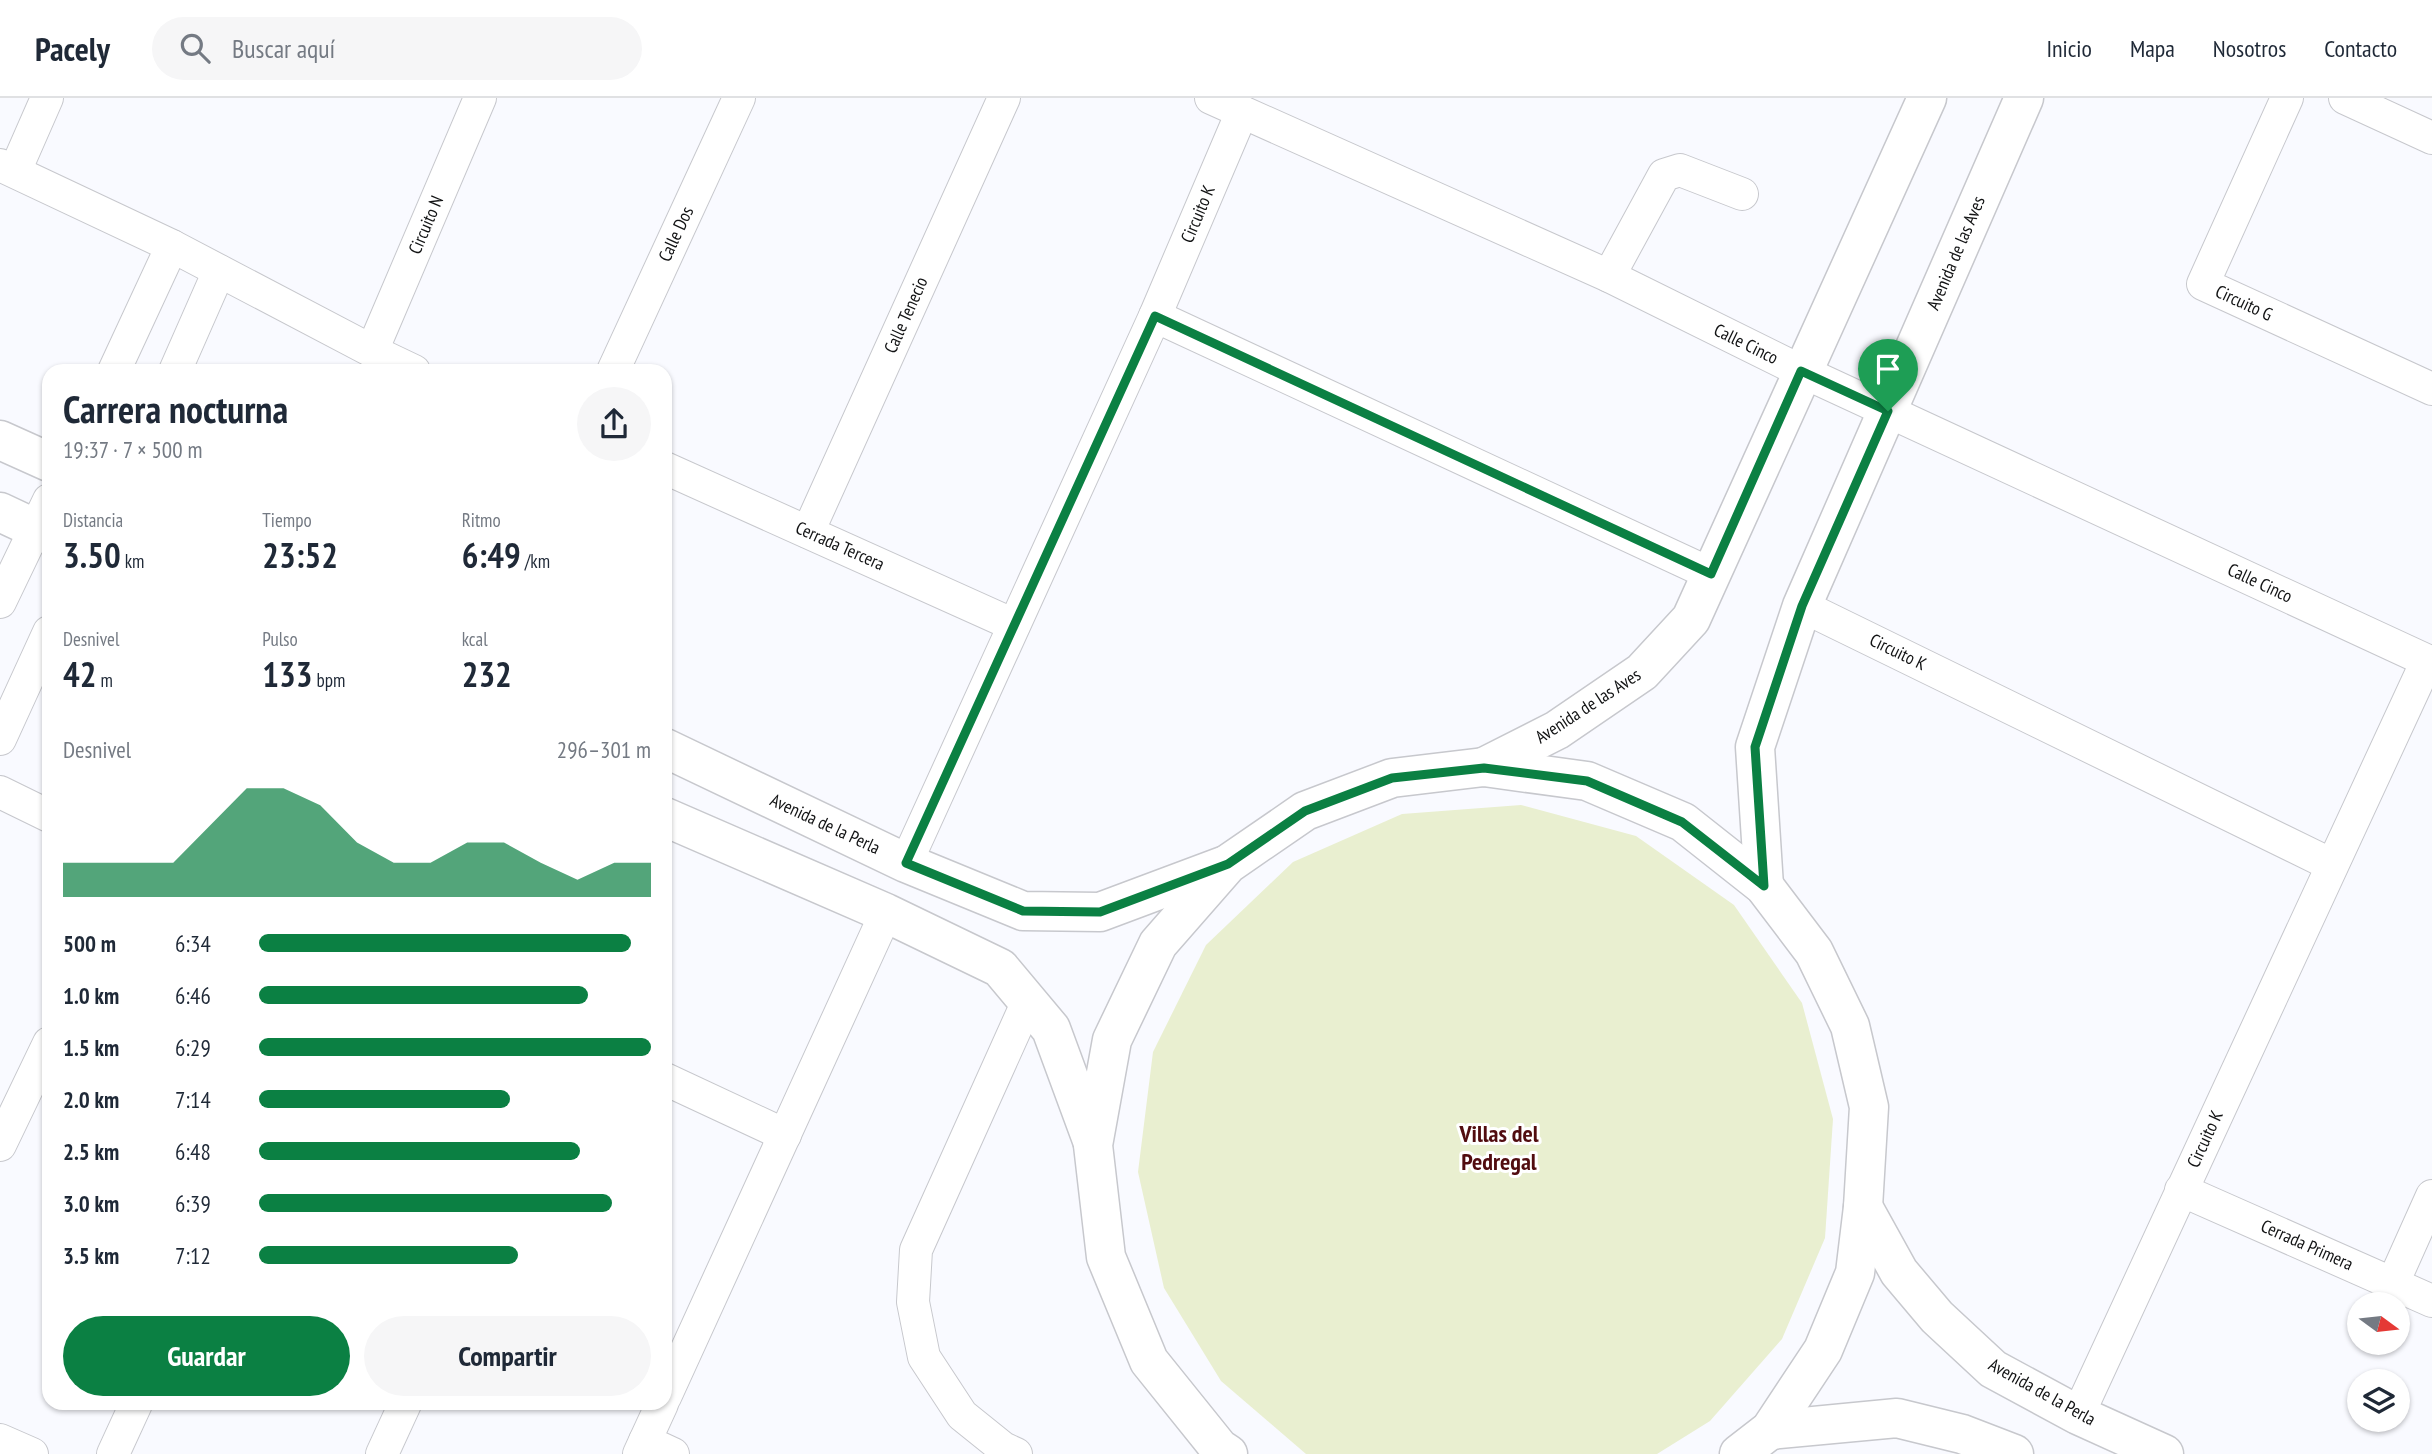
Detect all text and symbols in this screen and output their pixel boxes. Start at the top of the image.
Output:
search box [152,17,642,80]
text: Pacely [35,27,110,70]
icon: search [176,29,214,67]
text: Buscar aquí [232,32,335,65]
text: Inicio [2046,33,2092,64]
text: Mapa [2130,33,2175,64]
text: Nosotros [2213,33,2286,64]
text: Contacto [2324,33,2397,64]
street label: Circuito K [1175,181,1220,246]
street label: Circuito N [403,192,448,258]
street label: Avenida de las Aves [1921,192,1990,313]
street label: Calle Dos [653,203,698,265]
street label: Calle Tenecio [879,273,933,357]
street label: Circuito G [2212,279,2277,326]
street label: Calle Cinco [1710,318,1782,369]
pin [1858,339,1918,411]
icon: arrive [1869,350,1907,388]
text: Carrera nocturna [63,384,288,433]
button: share [577,387,651,461]
text: 19:37 · 7 × 500 m [63,435,202,464]
text: Distancia [63,508,123,532]
text: Tiempo [262,508,312,532]
text: Ritmo [462,508,501,532]
street label: Cerrada Tercera [792,516,888,575]
text: 3.50 [63,532,121,578]
text: 23:52 [262,532,338,578]
text: 6:49 [462,532,521,578]
text: km [121,549,144,573]
text: /km [521,549,550,573]
street label: Calle Cinco [2224,558,2296,608]
text: Desnivel [63,627,119,651]
text: Pulso [262,627,298,651]
text: kcal [462,627,488,651]
street label: Circuito K [1866,628,1931,675]
text: 42 [63,651,96,697]
text: 133 [262,651,313,697]
text: 232 [462,651,512,697]
street label: Avenida de las Aves [1531,663,1645,748]
text: m [96,668,113,692]
text: bpm [313,668,345,692]
text: Desnivel [63,735,131,764]
text: 296–301 m [557,735,651,764]
street label: Avenida de la Perla [767,788,884,859]
text: 500 m [63,929,116,958]
text: 6:34 [175,929,211,958]
text: 1.0 km [63,981,119,1010]
text: 6:46 [175,981,211,1010]
text: 1.5 km [63,1033,119,1062]
text: 6:29 [175,1033,211,1062]
text: 2.0 km [63,1085,119,1114]
text: 7:14 [175,1085,211,1114]
street label: Circuito K [2181,1106,2228,1171]
district label: Villas del Pedregal [1458,1118,1539,1177]
text: 2.5 km [63,1137,119,1166]
text: 6:48 [175,1137,211,1166]
text: 3.0 km [63,1189,119,1218]
text: 6:39 [175,1189,211,1218]
street label: Cerrada Primera [2257,1214,2357,1275]
text: 3.5 km [63,1241,119,1270]
text: 7:12 [175,1241,211,1270]
north arrow [2347,1292,2410,1354]
map controls [2347,1292,2410,1432]
button: Guardar [63,1316,350,1396]
button: Compartir [364,1316,651,1396]
street label: Avenida de la Perla [1985,1353,2100,1430]
button: layers [2347,1369,2410,1432]

